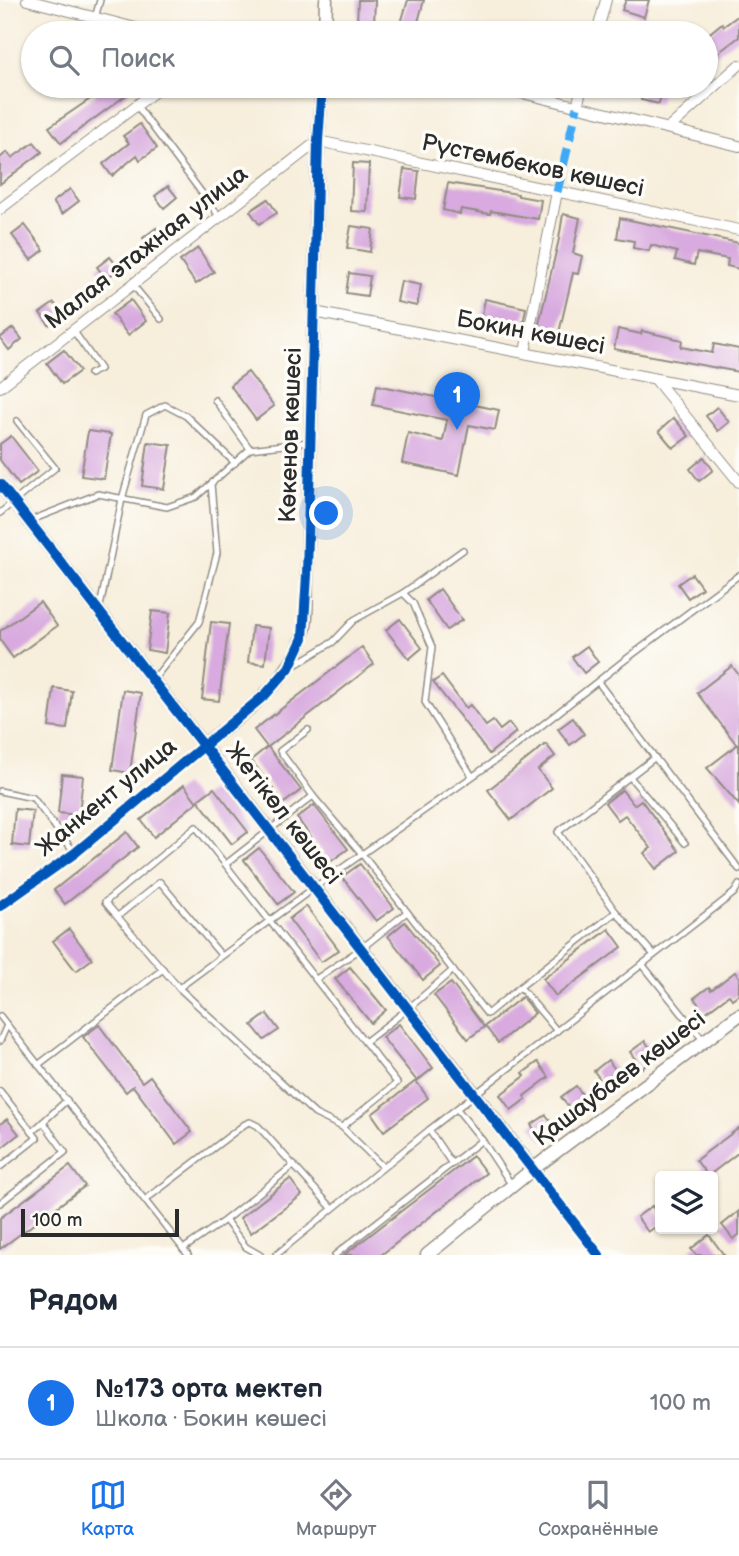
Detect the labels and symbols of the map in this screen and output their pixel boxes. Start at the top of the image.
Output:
street label: Рүстембеков көшесі [419,128,647,203]
street label: Малая этажная улица [39,159,253,336]
street label: Бокин көшесі [454,304,608,361]
street label: Көкенов көшесі [273,347,308,523]
pin: 1 [434,372,480,430]
your location [309,496,343,530]
street label: Жанкент улица [30,732,182,863]
street label: Жетікөл көшесі [219,737,348,890]
street label: Қашаубаев көшесі [527,1004,711,1153]
scale bar [21,1206,178,1238]

